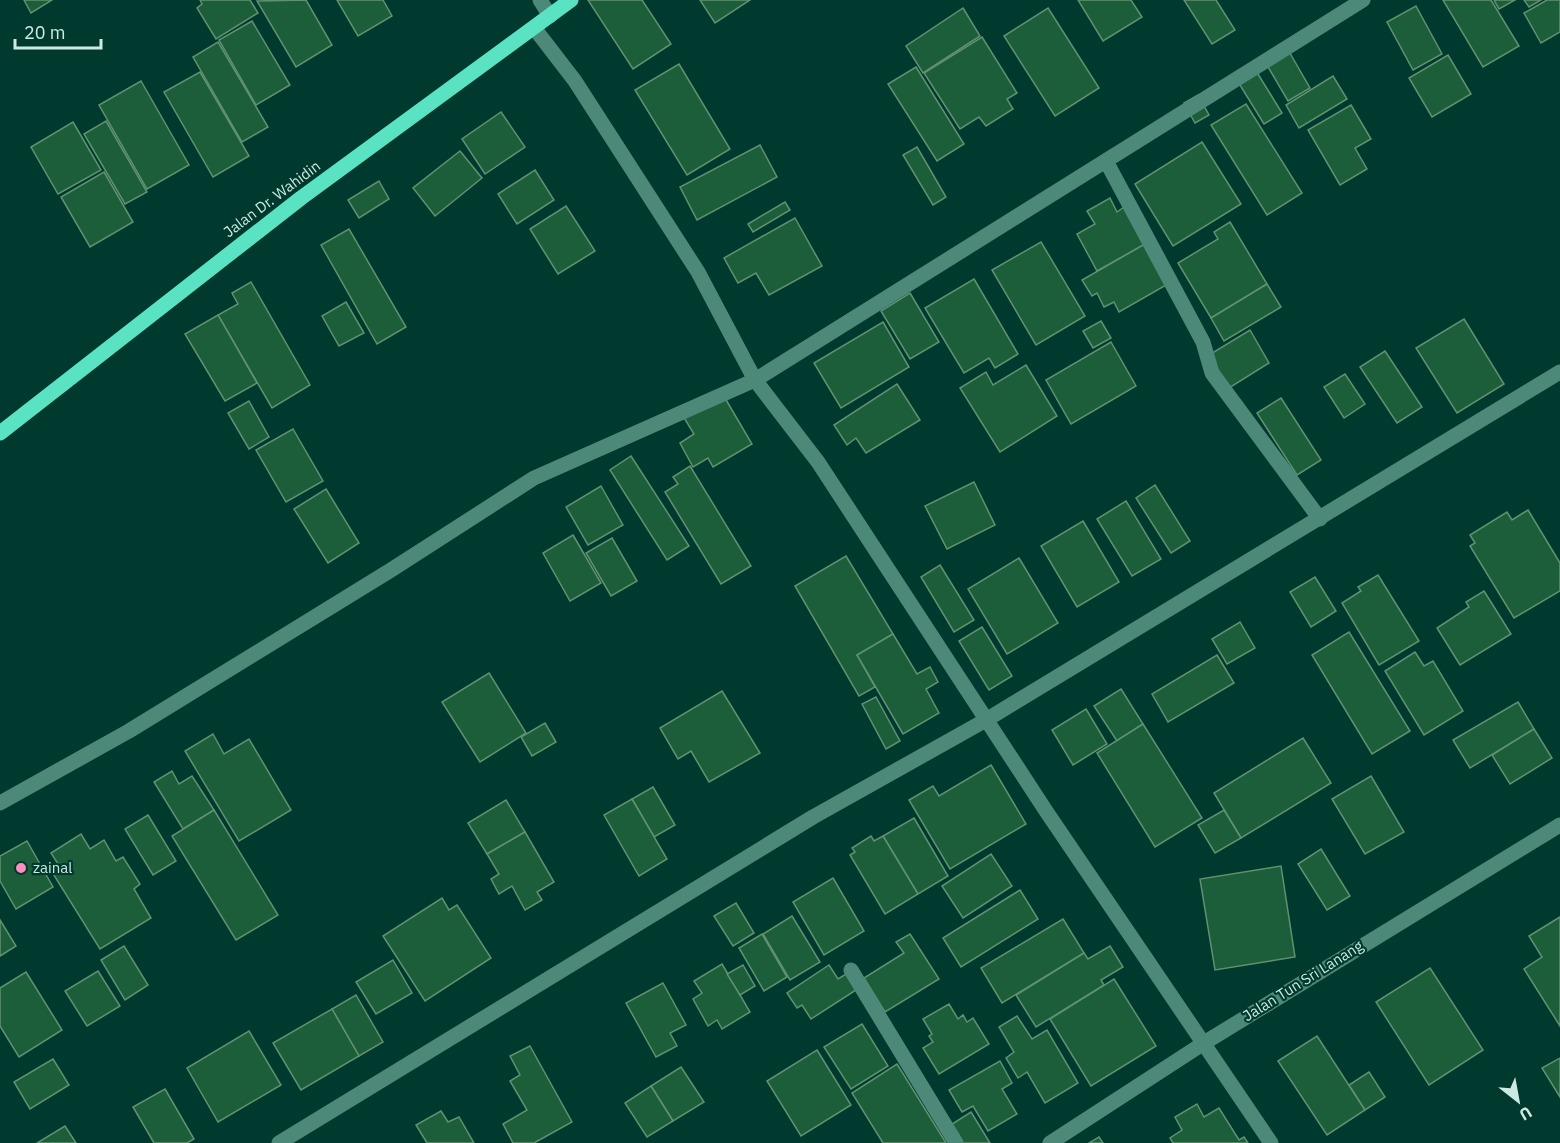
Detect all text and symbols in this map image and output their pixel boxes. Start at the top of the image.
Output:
scale bar [15,12,100,50]
text: 20 m [24,21,66,44]
street label: Jalan Dr. Wahidin [220,156,324,241]
place label: zainal [33,858,72,877]
marker: zainal [14,861,28,875]
street label: Jalan Tun Sri Lanang [1239,936,1366,1025]
north arrow [1488,1071,1548,1131]
text: U [1516,1102,1536,1125]

